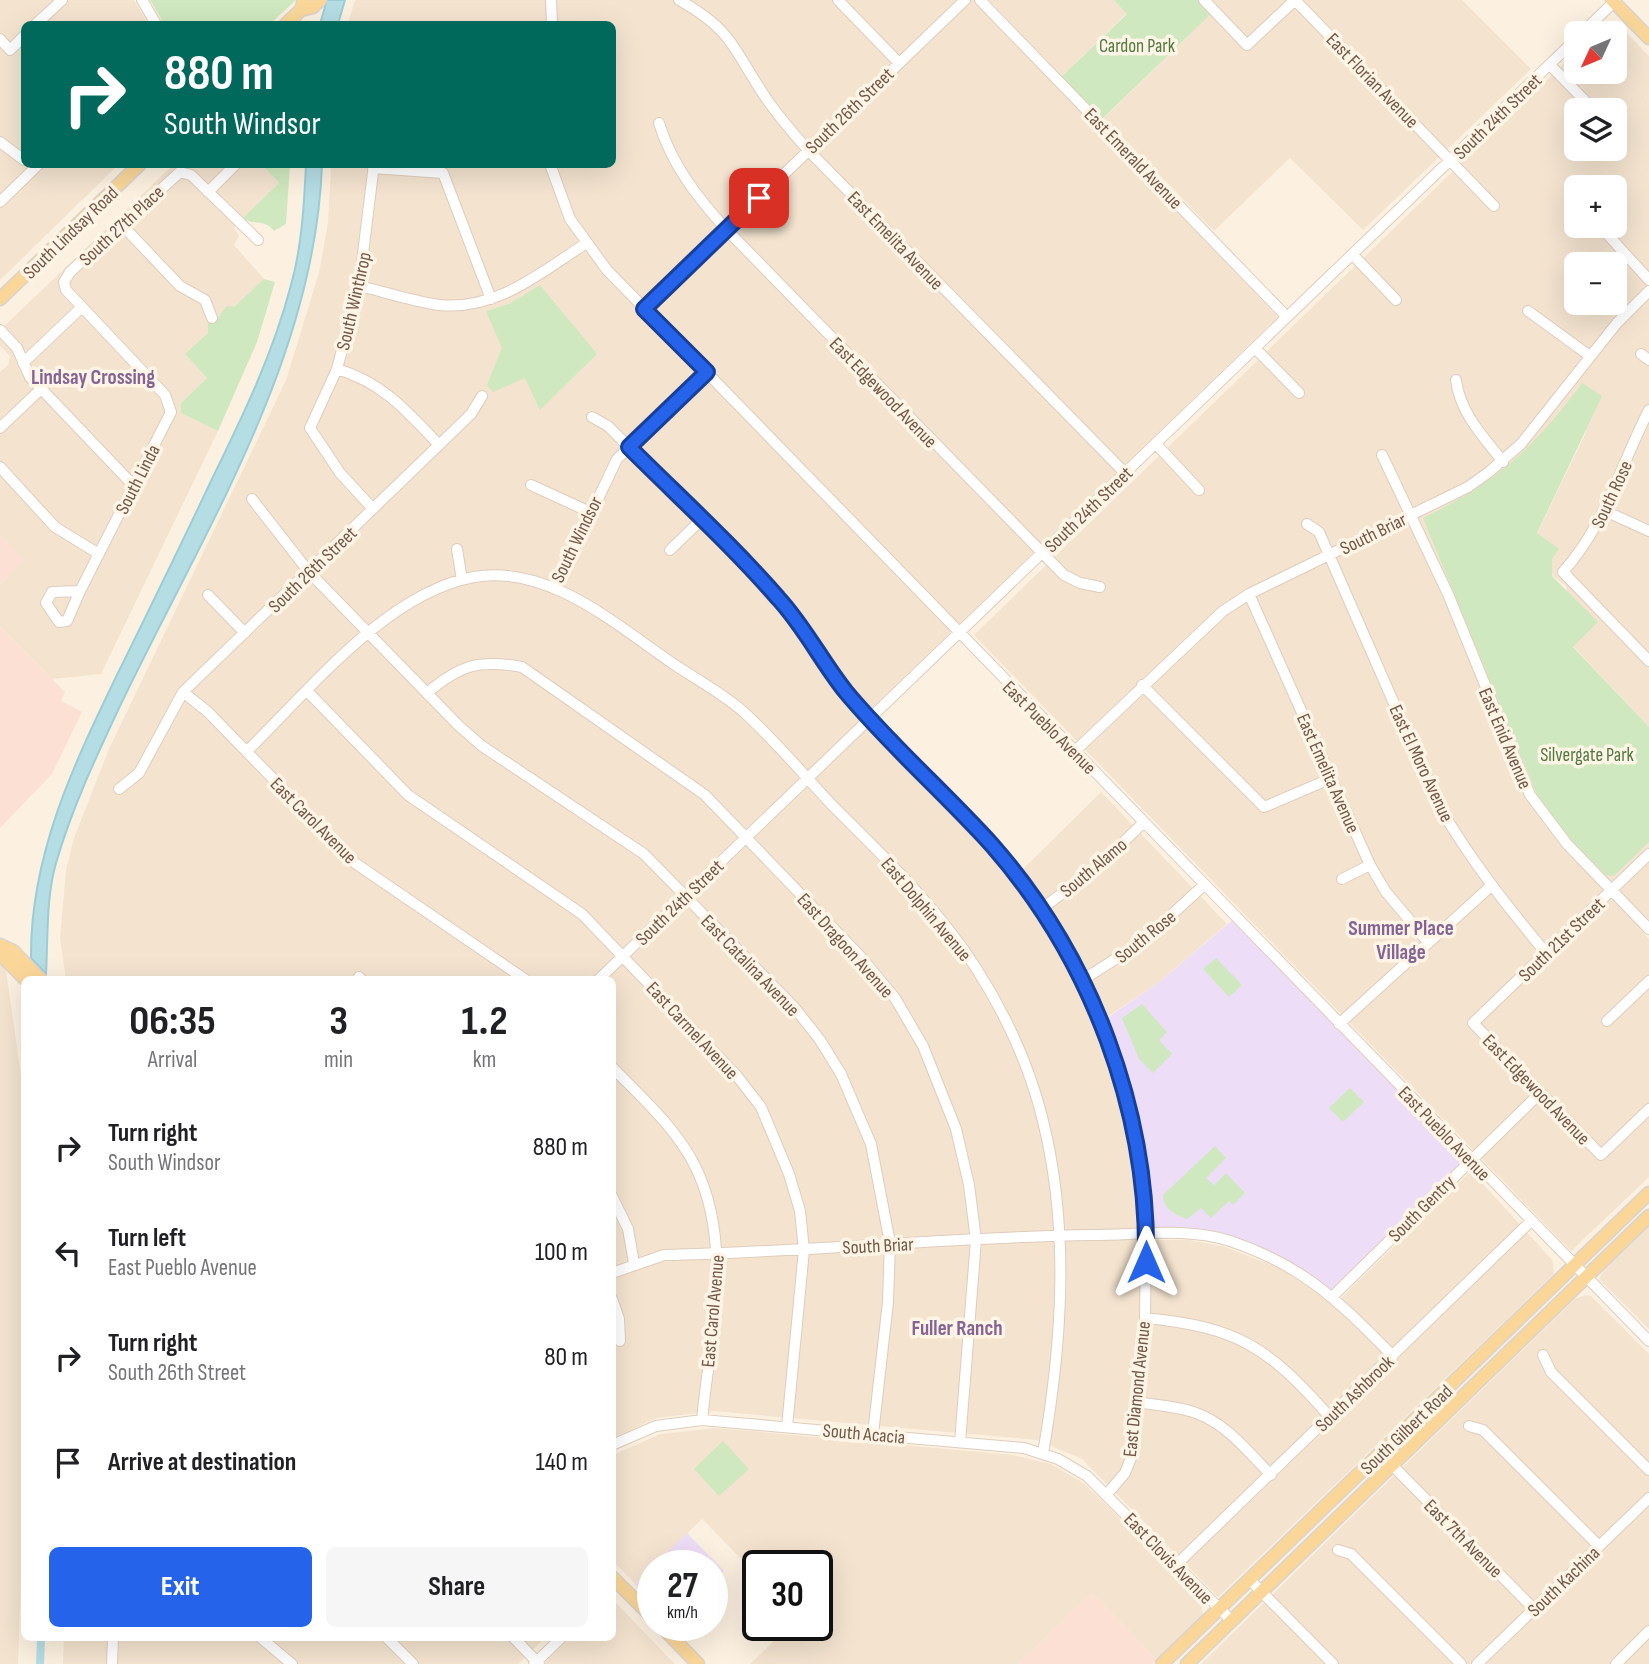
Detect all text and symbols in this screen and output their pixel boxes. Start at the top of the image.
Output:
north arrow [1564,21,1628,84]
map controls [1564,21,1627,315]
street label: East Florian Avenue [1321,29,1423,133]
park label: Cardon Park [1099,35,1176,58]
text: 880 m [164,45,274,104]
icon: right [49,49,140,140]
street label: South 26th Street [801,63,899,159]
street label: South 24th Street [1449,69,1547,165]
button: layers [1564,98,1627,161]
street label: East Emerald Avenue [1079,104,1187,214]
text: South Windsor [164,105,321,144]
pin [729,168,789,228]
button: + [1564,175,1627,238]
icon: arrive [740,179,778,217]
street label: South 27th Place [75,181,169,271]
street label: South Lindsay Road [19,182,123,284]
street label: East Emelita Avenue [842,187,948,295]
street label: South Winthrop [332,250,377,353]
button: − [1564,252,1627,315]
street label: East Edgewood Avenue [824,333,942,453]
district label: Lindsay Crossing [31,365,155,390]
street label: South Linda [111,441,166,518]
street label: South Rose [1587,457,1638,532]
street label: South 24th Street [1040,462,1138,558]
street label: South Windsor [547,492,608,587]
street label: South Briar [1337,508,1411,560]
street label: South 26th Street [264,522,362,618]
street label: East Pueblo Avenue [997,676,1101,780]
street label: East Enid Avenue [1473,685,1536,793]
street label: East El Moro Avenue [1383,701,1458,826]
street label: East Emelita Avenue [1291,710,1364,837]
park label: Silvergate Park [1540,744,1635,767]
street label: East Carol Avenue [265,773,361,869]
street label: South Alamo [1056,834,1132,903]
street label: East Dolphin Avenue [876,853,976,967]
street label: South 24th Street [631,855,729,951]
street label: East Dragoon Avenue [792,889,898,1003]
street label: South 21st Street [1514,893,1610,987]
street label: South Rose [1111,906,1181,969]
street label: East Catalina Avenue [696,911,804,1022]
district label: Summer Place Village [1348,916,1454,965]
street label: East Carmel Avenue [641,977,743,1085]
text: 06:35 [129,996,216,1047]
text: 3 [329,996,348,1047]
text: 1.2 [461,996,508,1047]
street label: East Edgewood Avenue [1477,1030,1595,1150]
text: Arrival [148,1046,197,1074]
text: min [324,1046,353,1074]
text: km [473,1046,496,1074]
street label: East Pueblo Avenue [1393,1082,1495,1186]
text: Turn right [108,1118,197,1149]
icon: right [49,1129,87,1167]
text: 880 m [533,1132,588,1163]
text: South Windsor [108,1149,221,1177]
street label: South Gentry [1384,1170,1461,1247]
text: Turn left [108,1223,186,1254]
position arrow [1109,1225,1183,1299]
street label: South Briar [842,1233,915,1260]
icon: left [49,1234,87,1272]
text: 100 m [535,1237,588,1268]
text: East Pueblo Avenue [108,1254,257,1282]
street label: East Carol Avenue [697,1254,730,1368]
district label: Fuller Ranch [911,1316,1003,1341]
street label: East Diamond Avenue [1119,1320,1156,1458]
text: Turn right [108,1328,197,1359]
icon: right [49,1339,87,1377]
text: 80 m [544,1342,588,1373]
street label: South Ashbrook [1311,1351,1400,1437]
text: South 26th Street [108,1359,246,1387]
street label: South Gilbert Road [1356,1380,1458,1480]
street label: South Acacia [822,1419,906,1450]
icon: arrive [49,1444,87,1482]
text: Arrive at destination [108,1447,296,1478]
text: 140 m [536,1447,588,1478]
street label: East 7th Avenue [1419,1495,1507,1583]
street label: East Clovis Avenue [1119,1509,1217,1610]
street label: South Kachina [1523,1542,1605,1622]
button: Exit [49,1547,312,1627]
button: Share [326,1547,588,1627]
speed limit sign: 30 [742,1550,833,1641]
text: 27 [667,1565,698,1608]
text: km/h [667,1602,698,1623]

